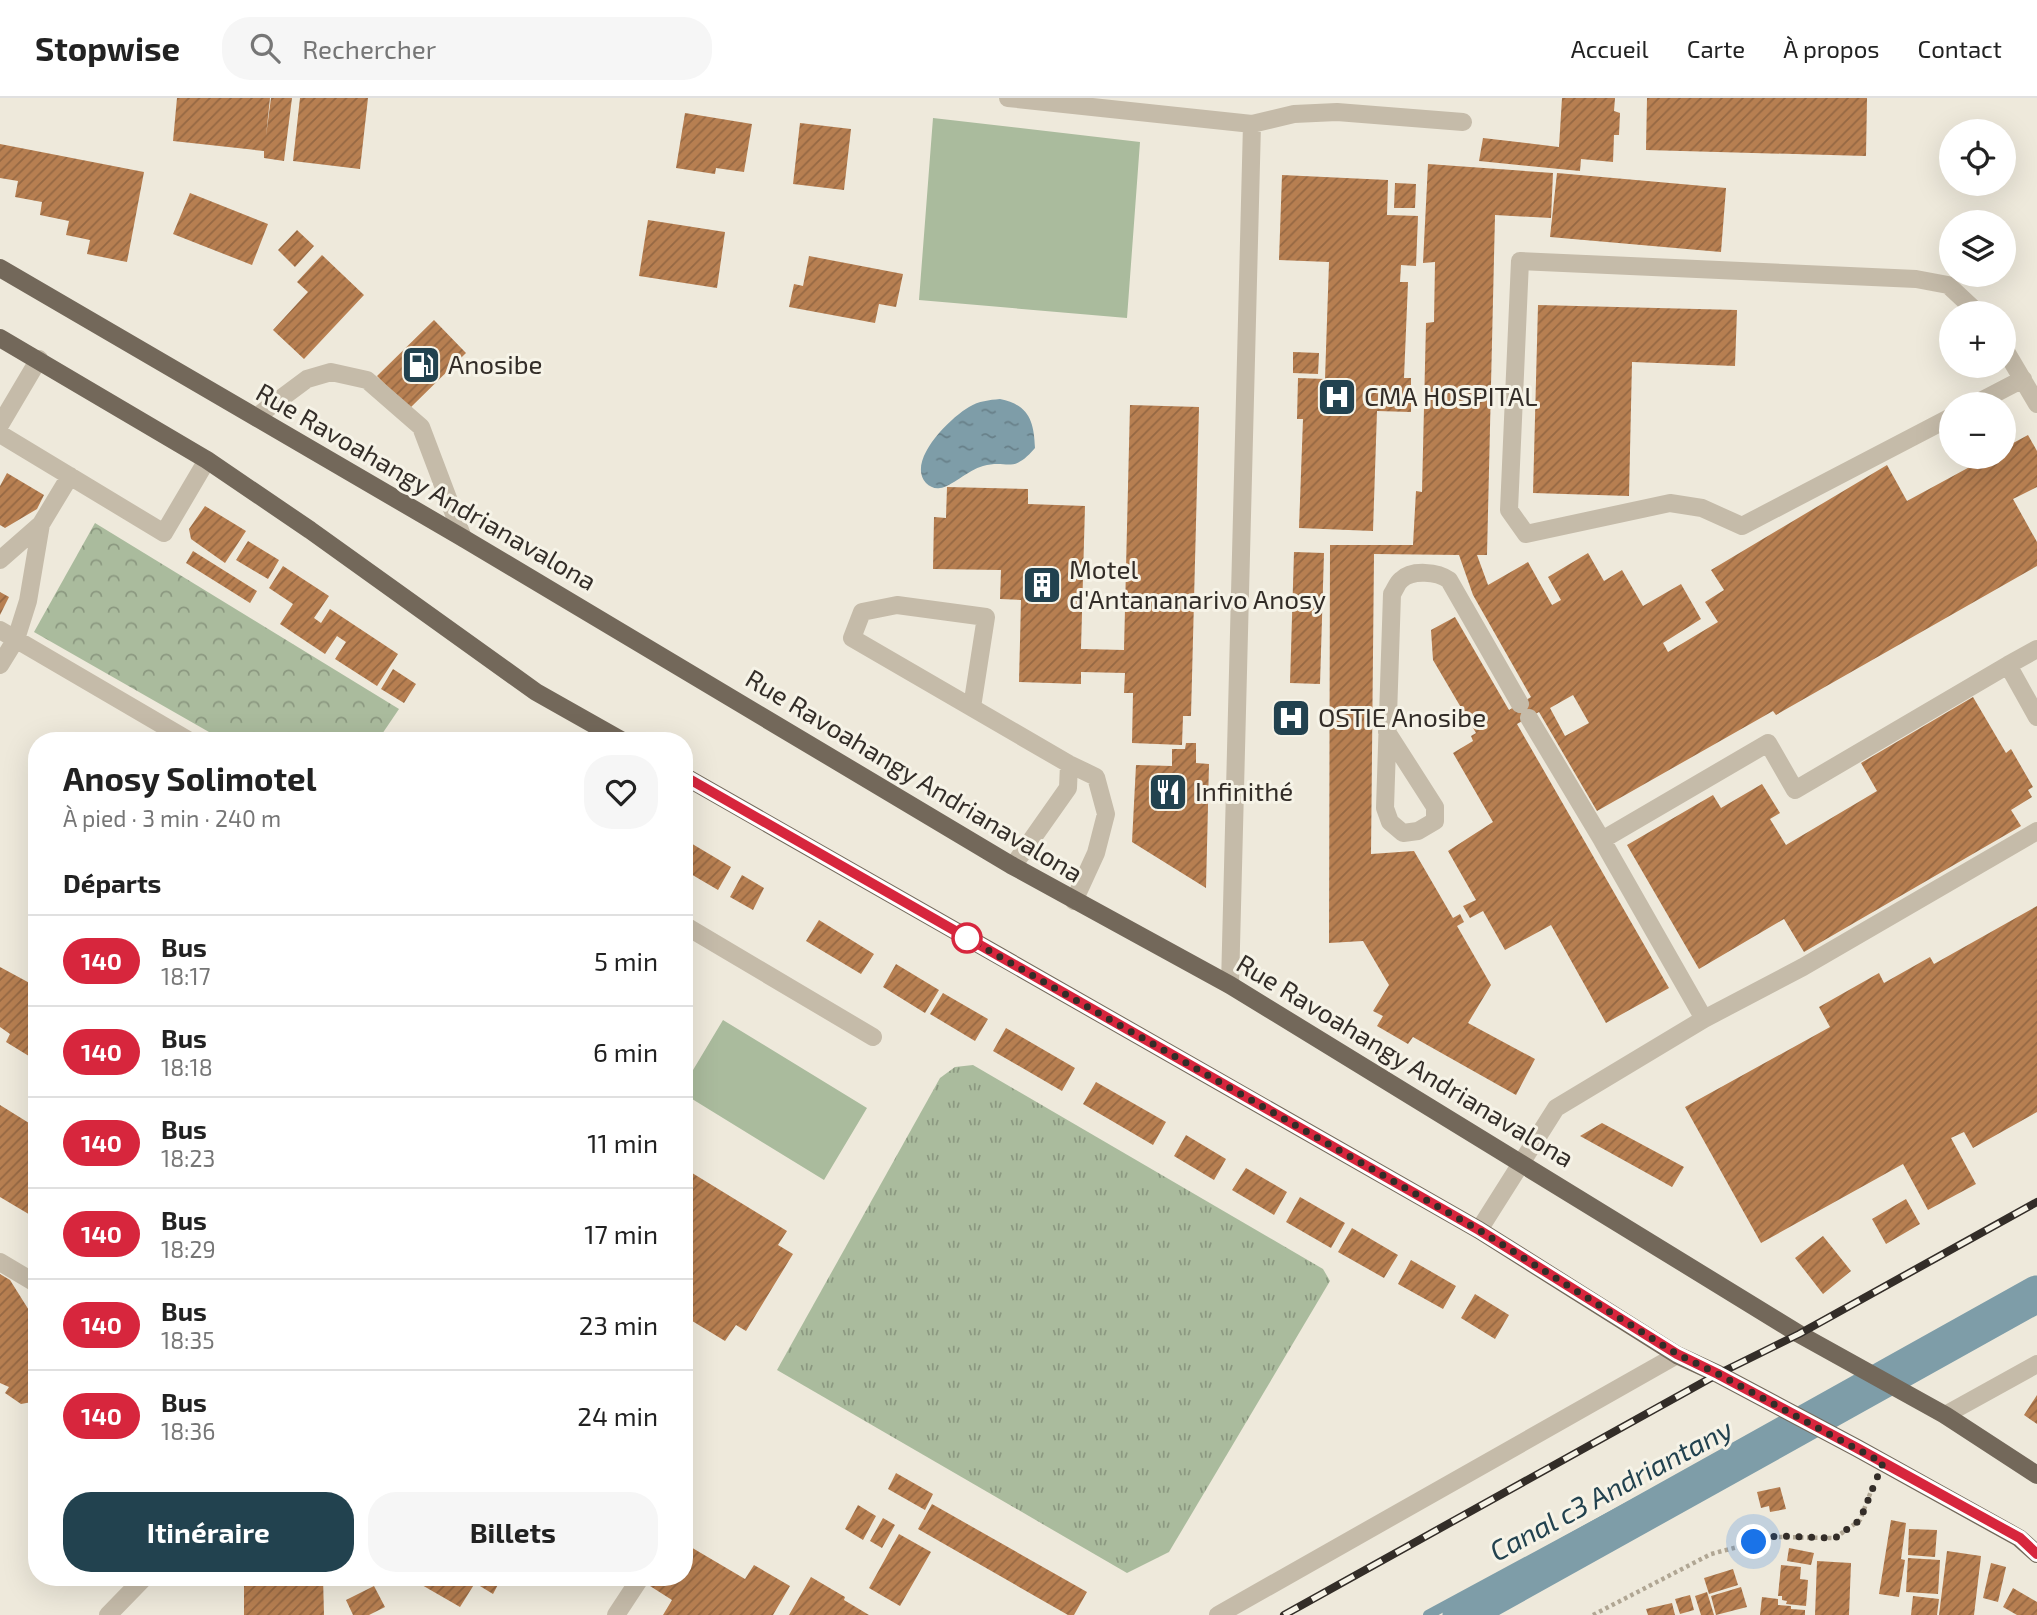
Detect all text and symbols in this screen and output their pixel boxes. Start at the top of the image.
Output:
search box [222,17,712,80]
text: Stopwise [35,28,180,68]
icon: search [246,29,284,67]
text: Rechercher [302,33,436,64]
text: Accueil [1571,34,1649,63]
text: Carte [1687,34,1745,63]
text: À propos [1783,34,1880,63]
text: Contact [1918,34,2002,63]
map controls [1939,119,2016,469]
button: locate [1939,119,2016,196]
button: layers [1939,210,2016,287]
button: + [1939,301,2016,378]
fuel station icon: Anosibe [400,344,442,386]
place label: Anosibe [448,348,542,379]
street label: Rue Ravoahangy Andrianavalona [251,375,602,596]
hospital icon: CMA HOSPITAL [1316,376,1358,418]
place label: CMA HOSPITAL [1364,380,1538,411]
button: − [1939,392,2016,469]
place label: Motel d'Antananarivo Anosy [1069,553,1326,614]
building icon: Motel d'Antananarivo Anosy [1021,564,1063,606]
street label: Rue Ravoahangy Andrianavalona [741,662,1089,888]
hospital icon: OSTIE Anosibe [1270,697,1312,739]
place label: OSTIE Anosibe [1318,701,1486,732]
button: heart [584,755,658,829]
text: Anosy Solimotel [63,758,316,798]
restaurant icon: Infinithé [1147,771,1189,813]
place label: Infinithé [1195,775,1293,806]
text: À pied · 3 min · 240 m [63,804,281,832]
text: Départs [63,867,161,898]
unlabelled marker [952,923,982,953]
text: Bus [161,931,207,962]
text: 5 min [594,945,658,976]
text: 140 [81,946,122,975]
street label: Rue Ravoahangy Andrianavalona [1232,947,1580,1173]
text: 18:17 [161,962,210,990]
text: Bus [161,1022,207,1053]
text: 6 min [593,1036,658,1067]
text: 140 [81,1037,122,1066]
text: 18:18 [161,1053,213,1081]
text: Bus [161,1113,207,1144]
text: 11 min [587,1127,658,1158]
text: 140 [81,1128,122,1157]
text: 18:23 [161,1144,215,1172]
text: Bus [161,1204,207,1235]
text: 17 min [584,1218,658,1249]
text: 140 [81,1219,122,1248]
text: 18:29 [161,1235,216,1263]
text: Bus [161,1295,207,1326]
text: 23 min [579,1309,658,1340]
text: 140 [81,1310,122,1339]
text: 18:35 [161,1326,215,1354]
text: Bus [161,1386,207,1417]
text: 24 min [577,1400,658,1431]
text: 140 [81,1401,122,1430]
water label: Canal c3 Andriantany [1483,1411,1738,1567]
text: 18:36 [161,1417,216,1445]
button: Itinéraire [63,1492,354,1572]
button: Billets [368,1492,658,1572]
your location [1736,1524,1771,1559]

